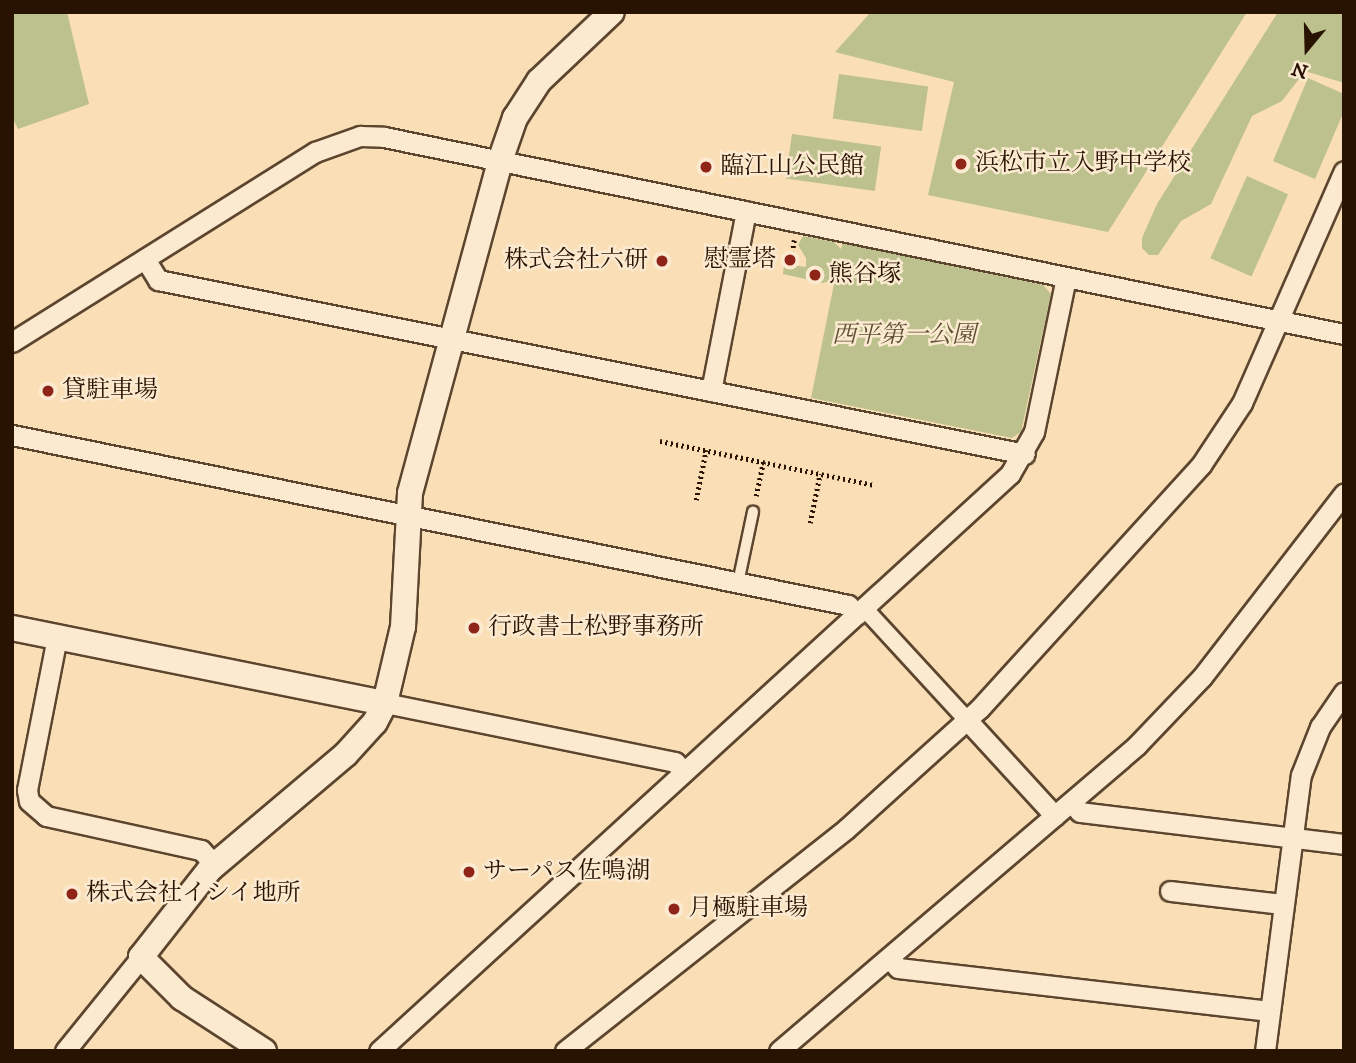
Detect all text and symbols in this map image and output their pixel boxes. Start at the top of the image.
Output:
north arrow [1272,14,1342,84]
text: N [1289,56,1311,83]
place label: 浜松市立入野中学校 [975,150,1191,178]
place label: 臨江山公民館 [720,153,864,181]
marker: 浜松市立入野中学校 [953,156,969,172]
marker: 臨江山公民館 [698,159,714,175]
place label: 慰霊塔 [704,246,776,274]
place label: 株式会社六研 [504,247,648,275]
marker: 慰霊塔 [782,252,798,268]
marker: 株式会社六研 [654,253,670,269]
place label: 熊谷塚 [829,261,901,289]
marker: 熊谷塚 [807,267,823,283]
park label: 西平第一公園 [832,322,976,350]
place label: 貸駐車場 [62,377,158,405]
marker: 貸駐車場 [40,383,56,399]
place label: 行政書士松野事務所 [488,614,704,642]
marker: 行政書士松野事務所 [466,620,482,636]
place label: サーパス佐鳴湖 [483,858,651,886]
marker: サーパス佐鳴湖 [461,864,477,880]
place label: 株式会社イシイ地所 [86,880,302,908]
marker: 株式会社イシイ地所 [64,886,80,902]
place label: 月極駐車場 [688,895,808,923]
marker: 月極駐車場 [666,901,682,917]

